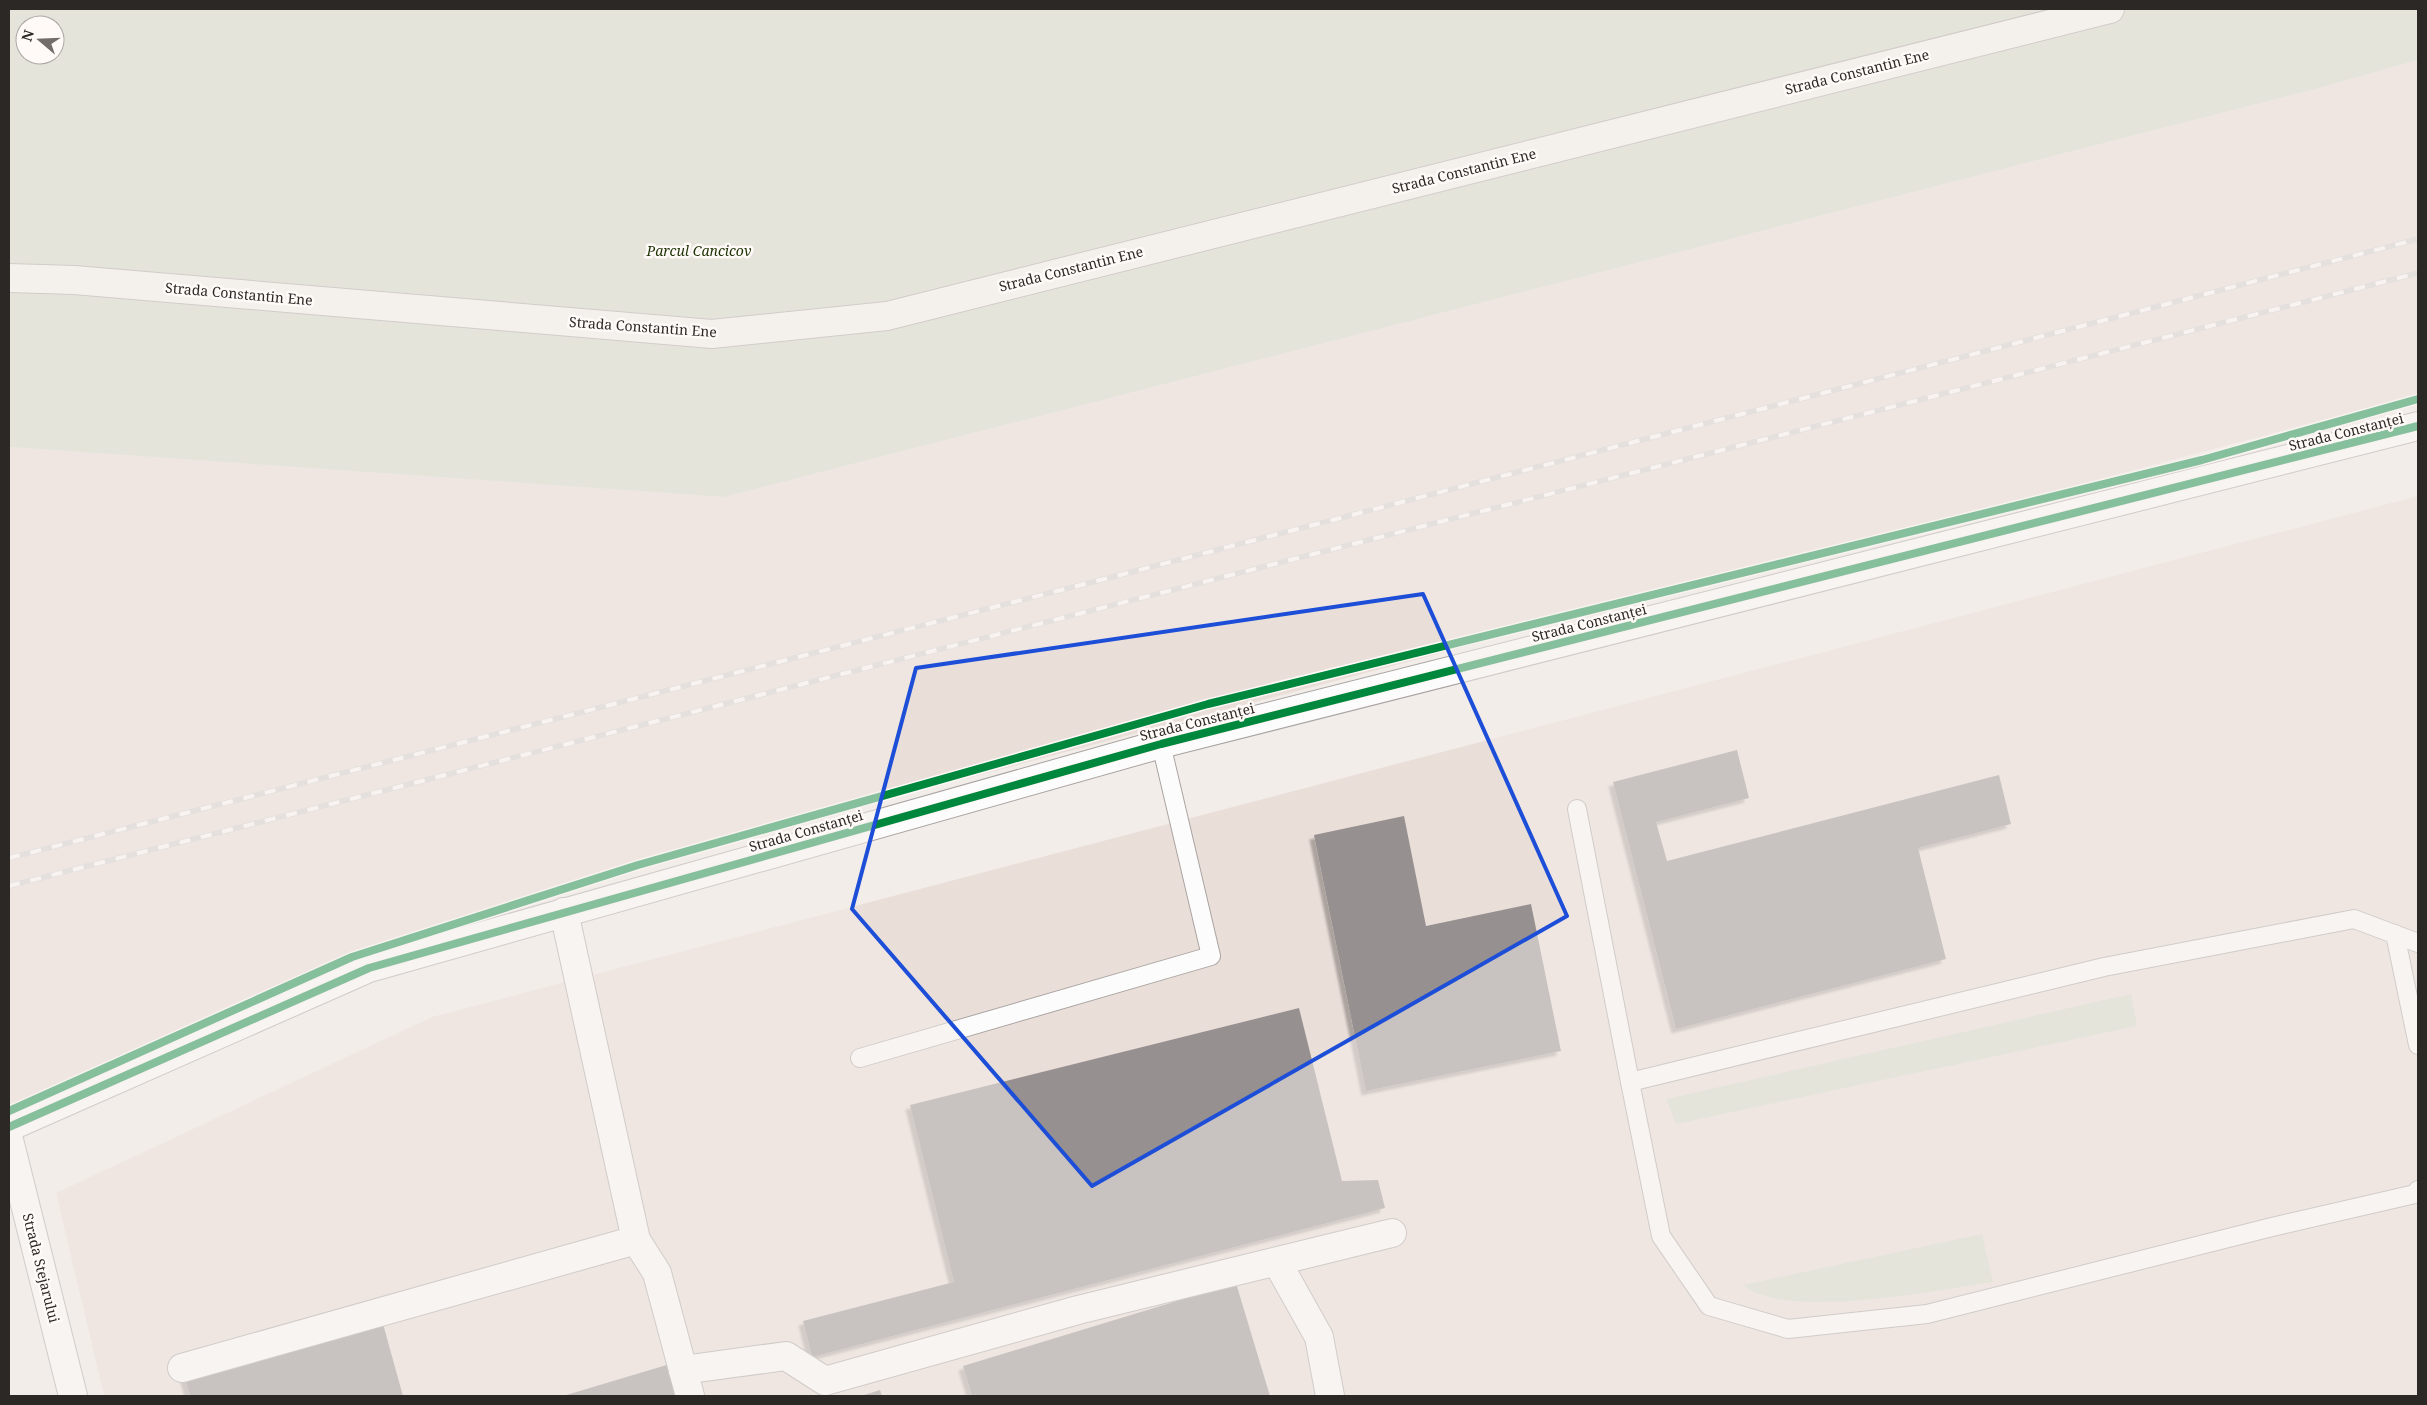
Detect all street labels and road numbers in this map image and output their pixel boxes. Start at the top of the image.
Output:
street label: Strada Constantin Ene [1783,44,1931,99]
street label: Strada Constantin Ene [1390,143,1538,198]
street label: Strada Constantin Ene [997,241,1145,296]
street label: Strada Constantin Ene [164,278,314,309]
street label: Strada Constantin Ene [569,312,718,341]
street label: Strada Constanței [2287,408,2406,455]
street label: Strada Constanței [1530,599,1649,646]
street label: Strada Constanței [1138,698,1257,745]
street label: Strada Constanței [747,805,866,856]
street label: Strada Stejarului [19,1211,64,1325]

